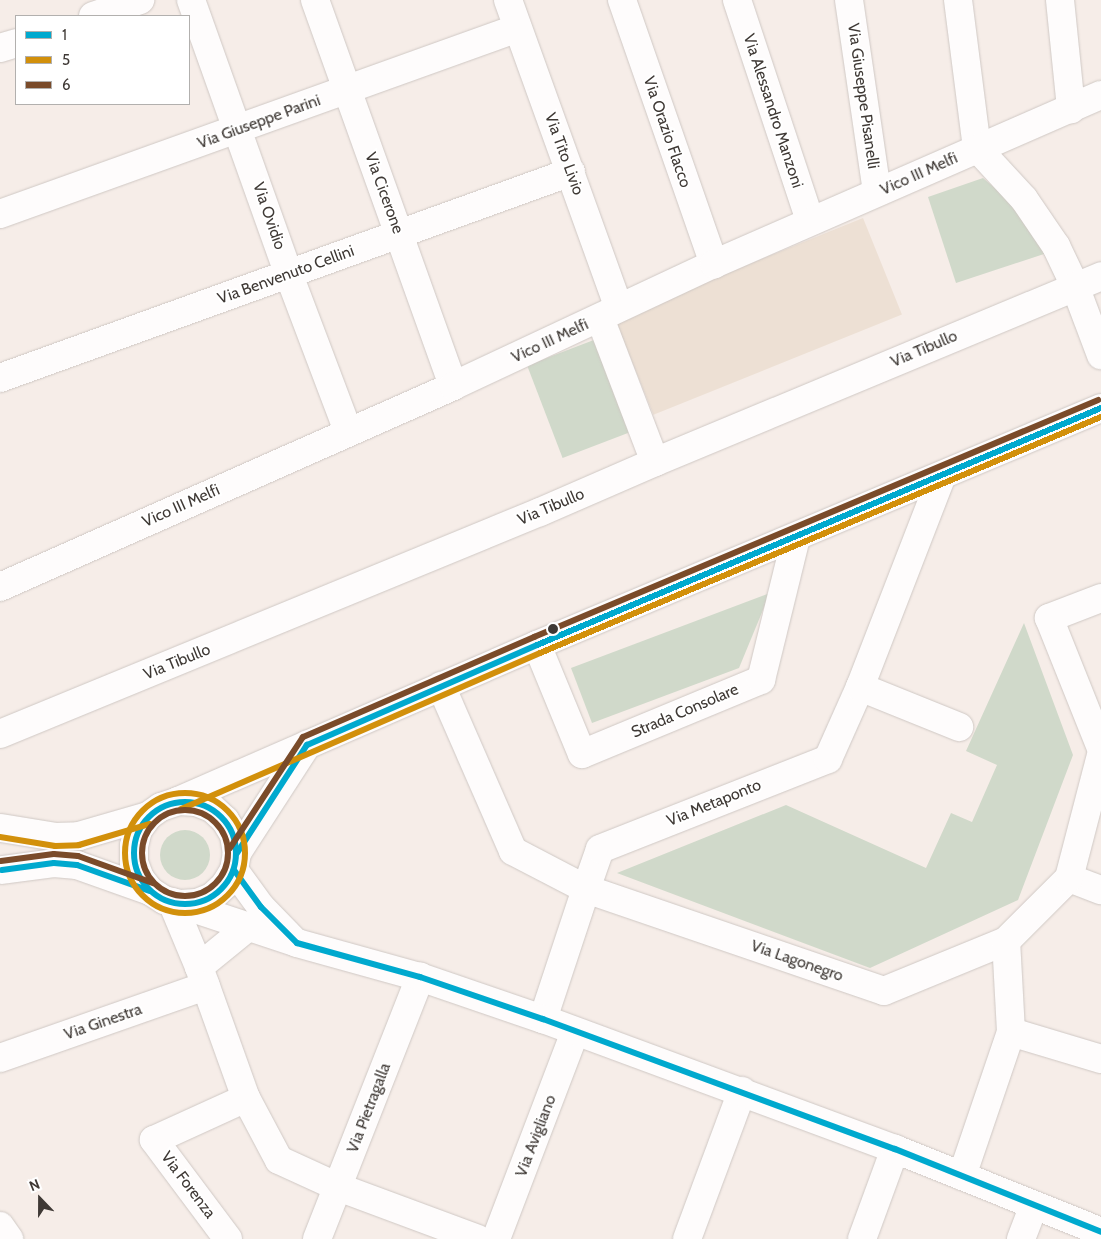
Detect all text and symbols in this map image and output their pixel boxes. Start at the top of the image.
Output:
legend [15,15,190,105]
street label: Via Giuseppe Pisanelli [843,22,883,170]
text: 1 [62,26,67,44]
street label: Via Alessandro Manzoni [739,32,807,190]
text: 5 [62,51,70,69]
street label: Via Orazio Flacco [639,74,695,190]
text: 6 [62,76,71,94]
street label: Via Giuseppe Parini [195,91,323,153]
street label: Via Tito Livio [540,110,588,198]
street label: Vico III Melfi [877,148,961,200]
street label: Via Cicerone [360,150,408,236]
street label: Via Ovidio [249,180,289,252]
street label: Via Benvenuto Cellini [215,241,357,309]
street label: Vico III Melfi [508,315,592,367]
street label: Via Tibullo [888,326,960,372]
street label: Vico III Melfi [139,480,223,532]
street label: Via Tibullo [515,484,587,530]
unlabelled marker [548,624,558,634]
street label: Via Tibullo [141,640,213,684]
street label: Strada Consolare [629,680,741,742]
street label: Via Metaponto [664,775,764,831]
street label: Via Lagonegro [748,936,846,986]
street label: Via Ginestra [62,1000,144,1044]
street label: Via Pietragalla [343,1060,395,1156]
street label: Via Avigliano [512,1092,560,1180]
street label: Via Forenza [157,1148,219,1222]
north arrow [15,1174,65,1224]
text: N [26,1175,42,1195]

